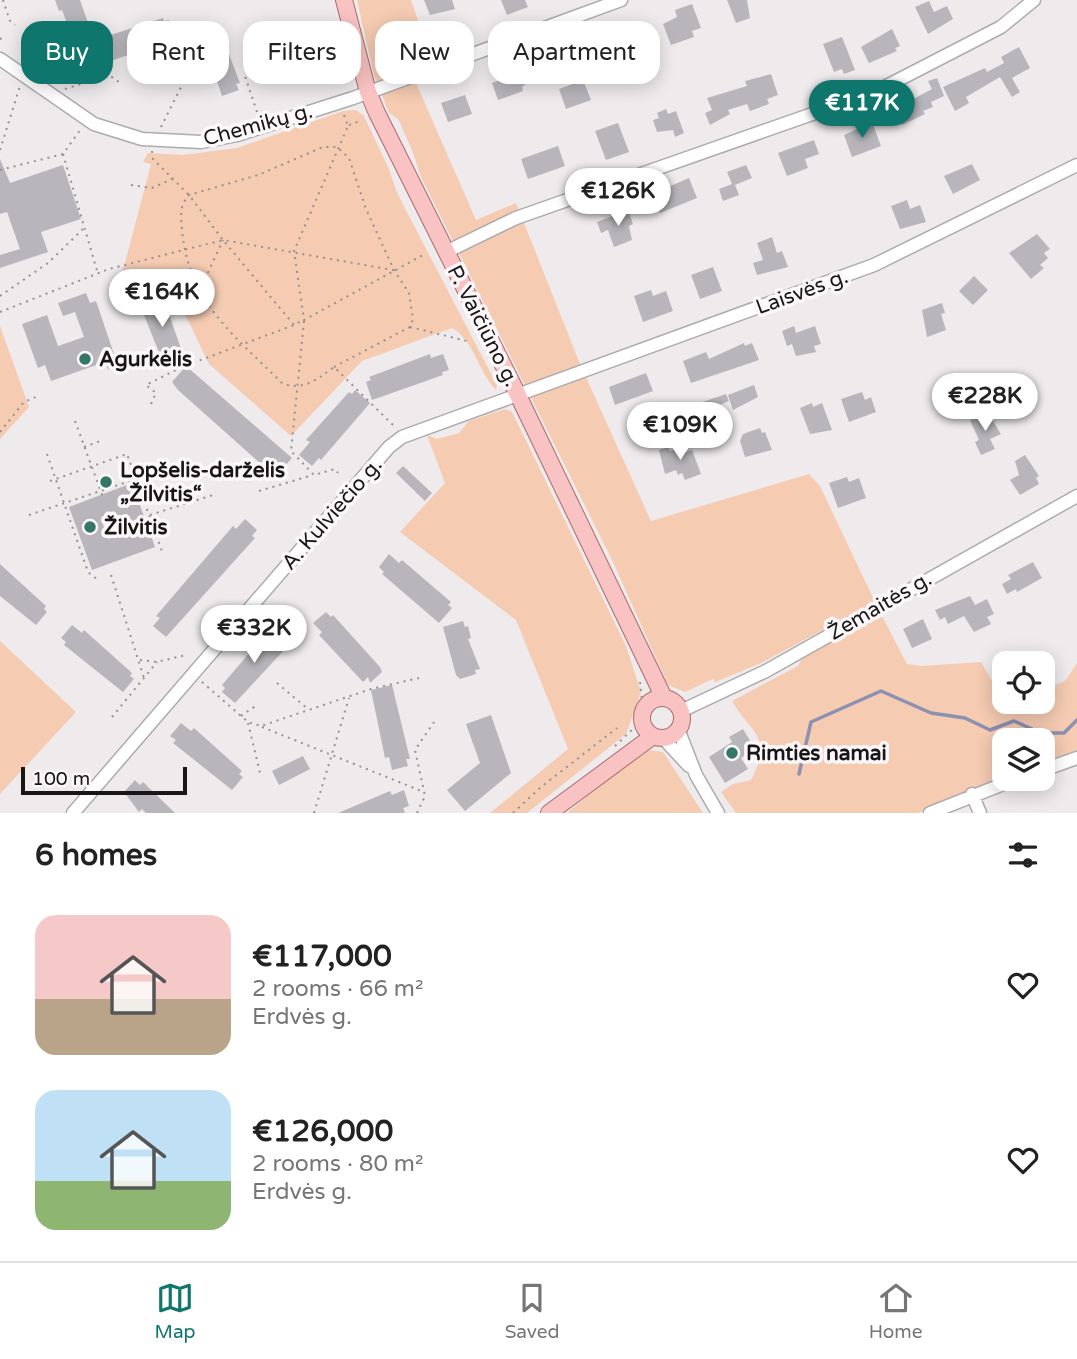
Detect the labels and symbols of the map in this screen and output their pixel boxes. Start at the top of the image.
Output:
pin: €117K [813,80,911,140]
street label: Chemikų g. [201,98,315,152]
pin: €126K [569,168,667,228]
street label: P. Vaičiūno g. [442,261,524,391]
street label: Laisvės g. [753,264,851,320]
pin: €164K [113,270,211,329]
place label: Agurkėlis [99,347,192,372]
marker: Agurkėlis [77,351,93,367]
pin: €228K [936,374,1034,433]
pin: €109K [631,402,729,462]
street label: A. Kulviečio g. [277,453,387,575]
place label: Lopšelis-darželis „Žilvitis“ [120,458,285,507]
marker: Lopšelis-darželis „Žilvitis“ [98,474,114,490]
place label: Žilvitis [104,515,168,540]
marker: Žilvitis [82,519,98,535]
street label: Žemaitės g. [824,566,936,646]
pin: €332K [205,606,303,665]
place label: Rimties namai [746,741,887,766]
marker: Rimties namai [724,745,740,761]
scale bar [21,764,187,796]

